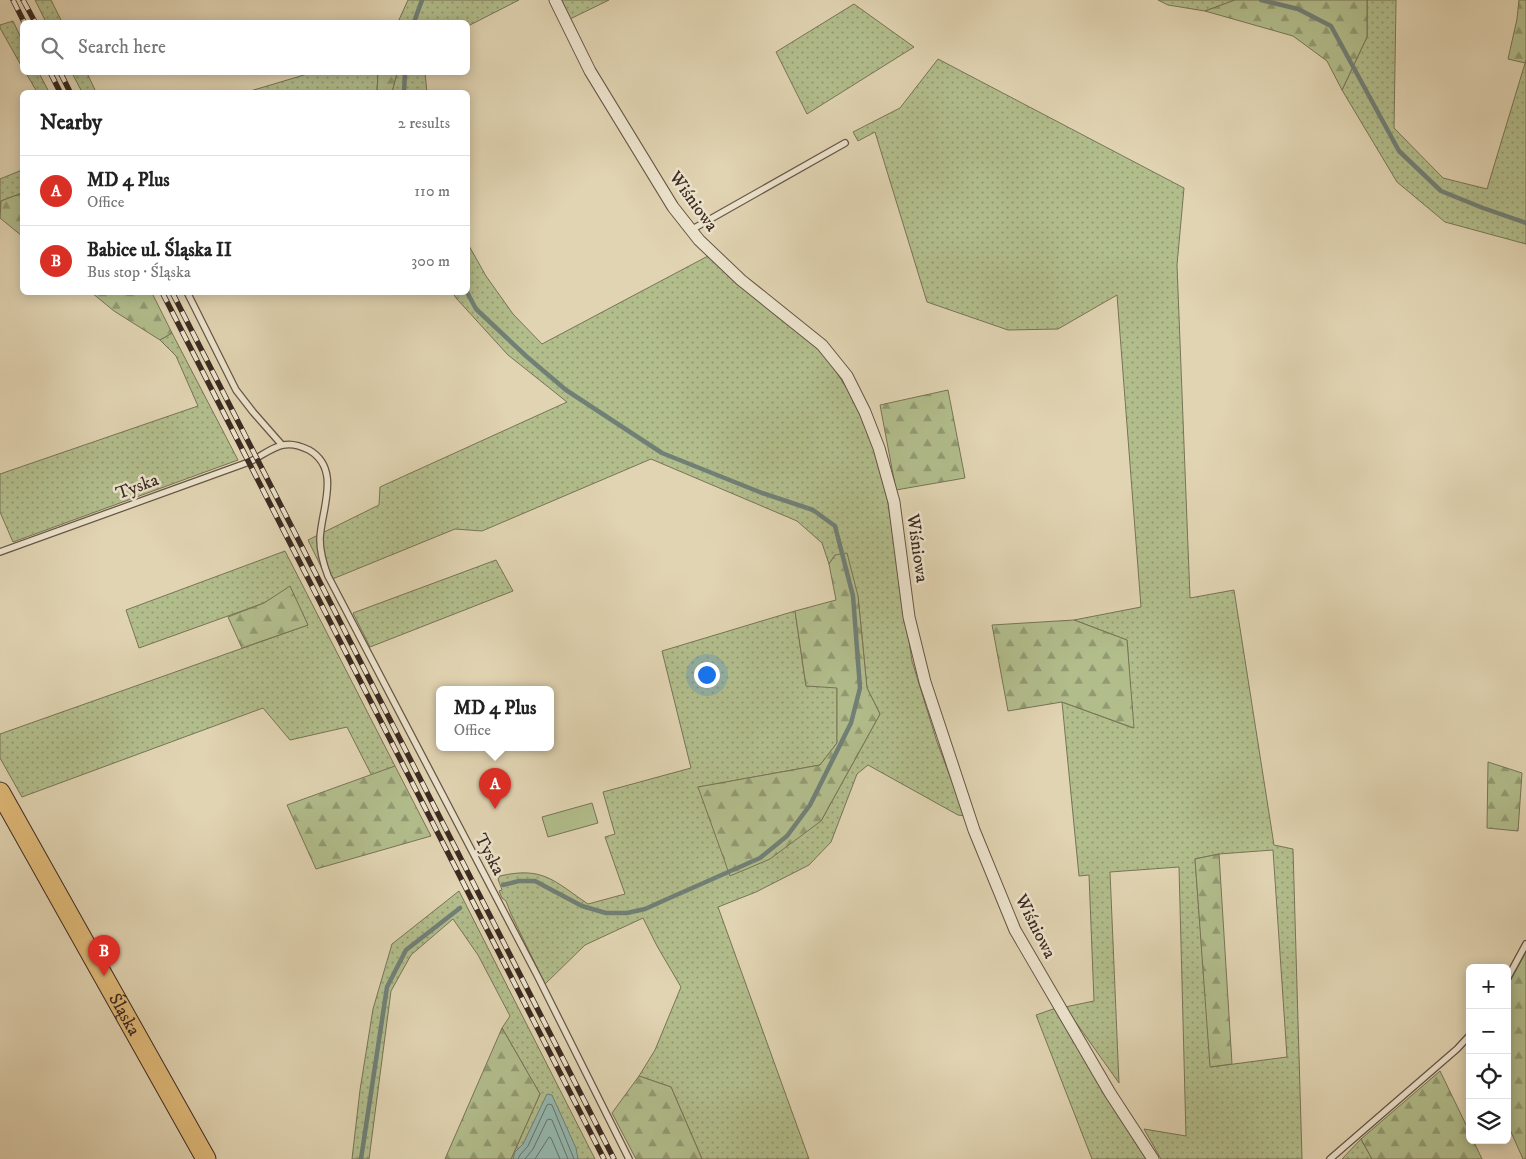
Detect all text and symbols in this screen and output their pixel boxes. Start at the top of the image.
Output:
search box [20,20,470,75]
icon: search [38,34,66,62]
text: Search here [78,36,166,59]
text: Nearby [40,110,102,136]
text: 2 results [398,113,450,133]
street label: Wiśniowa [663,166,723,236]
text: MD 4 Plus [87,169,170,192]
text: A [51,181,61,201]
text: 110 m [414,181,450,201]
text: Office [87,192,124,212]
text: Babice ul. Śląska II [87,239,232,262]
text: B [51,251,61,271]
text: 300 m [411,251,450,271]
text: Bus stop · Śląska [87,262,191,282]
street label: Tyska [113,469,162,505]
street label: Wiśniowa [901,511,933,584]
your location [694,662,720,688]
popup [436,686,554,751]
text: MD 4 Plus [454,697,536,720]
text: Office [454,720,491,740]
pin: A [479,768,511,809]
street label: Tyska [469,830,509,879]
street label: Wiśniowa [1009,890,1061,963]
pin: B [88,935,120,976]
map controls [1466,964,1511,1144]
button: + [1466,964,1511,1009]
street label: Śląska [103,989,145,1040]
button: − [1466,1009,1511,1054]
button: locate [1466,1054,1511,1099]
button: layers [1466,1099,1511,1144]

